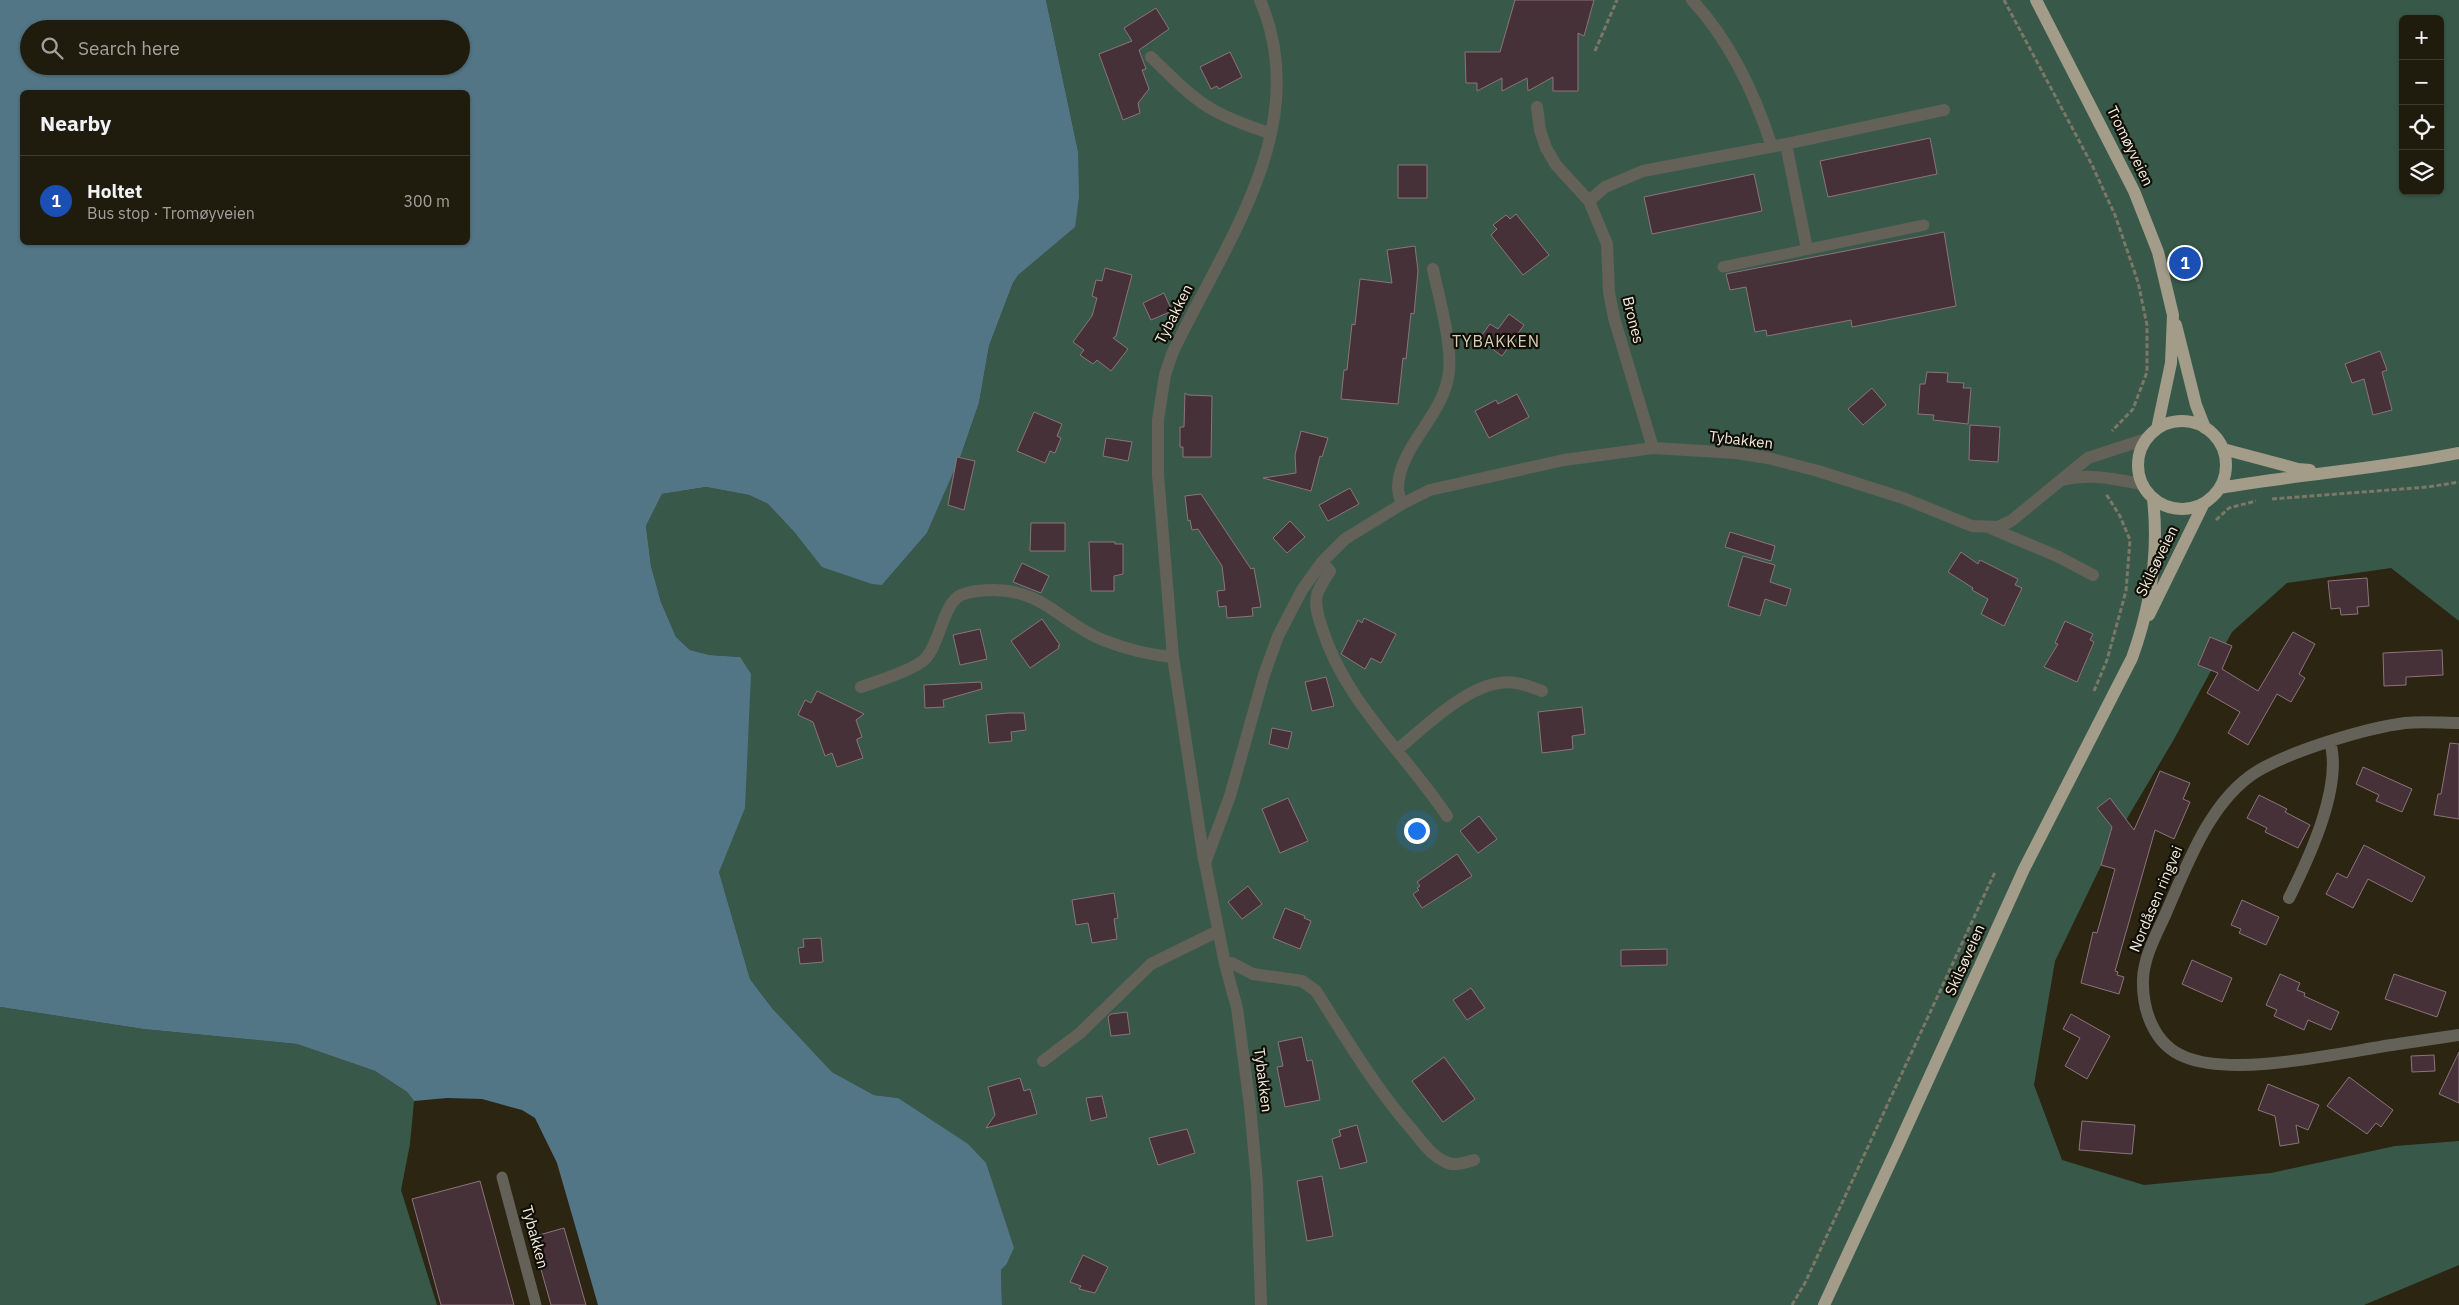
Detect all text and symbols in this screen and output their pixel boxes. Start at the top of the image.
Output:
map controls [2399,15,2444,195]
button: + [2399,15,2444,60]
search box [20,20,470,75]
icon: search [38,34,66,62]
text: Search here [78,36,180,60]
button: − [2399,60,2444,105]
street label: Tromøyveien [2103,103,2158,189]
button: locate [2399,105,2444,150]
text: Nearby [40,109,111,137]
button: layers [2399,150,2444,195]
text: Holtet [87,179,142,203]
text: 1 [51,191,61,211]
text: 300 m [403,191,450,211]
text: Bus stop · Tromøyveien [87,203,255,223]
pin: 1 [2169,244,2201,282]
street label: Tybakken [1150,281,1197,347]
street label: Brones [1618,294,1648,345]
district label: TYBAKKEN [1452,331,1540,351]
street label: Tybakken [1708,426,1774,453]
street label: Skilsøveien [2131,522,2182,599]
your location [1404,818,1430,844]
street label: Nordåsen ringvei [2125,843,2186,955]
street label: Skilsøveien [1940,921,1989,998]
street label: Tybakken [1250,1047,1277,1113]
street label: Tybakken [518,1203,553,1270]

